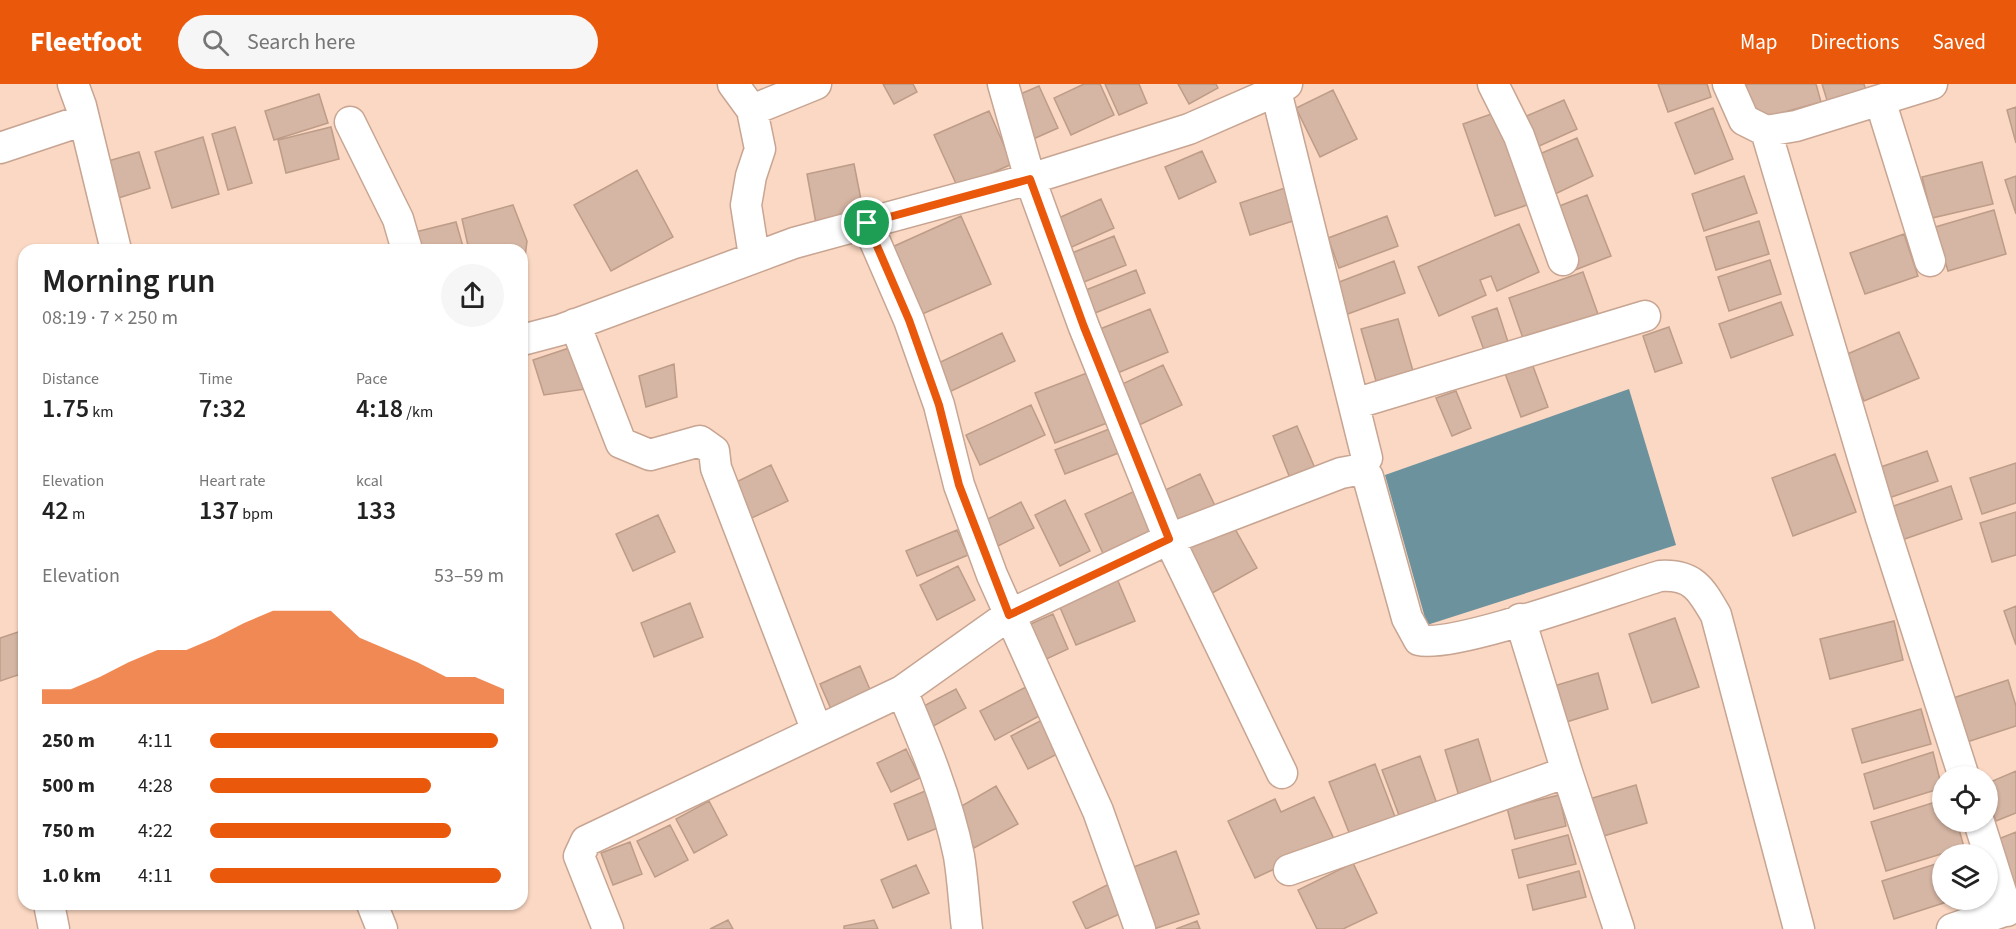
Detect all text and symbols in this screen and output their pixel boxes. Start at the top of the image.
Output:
search box [178,15,598,69]
text: Fleetfoot [30,22,142,62]
icon: search [199,26,232,59]
text: Search here [247,26,355,58]
text: Map [1740,27,1778,57]
text: Directions [1811,27,1899,57]
text: Saved [1932,27,1986,57]
pin [841,197,892,248]
icon: arrive [850,206,883,239]
text: Morning run [42,258,216,305]
button: share [441,264,504,327]
text: 08:19 · 7 × 250 m [42,304,178,332]
text: Distance [42,368,99,390]
text: Time [199,368,233,390]
text: Pace [356,368,387,390]
text: 1.75 [42,390,89,427]
text: 7:32 [199,390,246,427]
text: 4:18 [356,390,403,427]
text: km [89,401,114,423]
text: /km [403,401,433,423]
text: Elevation [42,470,104,492]
text: Heart rate [199,470,266,492]
text: kcal [356,470,383,492]
text: 42 [42,492,69,529]
text: 137 [199,492,239,529]
text: 133 [356,492,396,529]
text: m [69,503,85,525]
text: bpm [239,503,273,525]
text: Elevation [42,562,120,590]
text: 53–59 m [434,562,504,590]
text: 250 m [42,727,95,755]
text: 4:11 [138,727,173,755]
map controls [1932,766,1998,910]
button: locate [1932,766,1998,832]
text: 500 m [42,772,95,800]
text: 4:28 [138,772,173,800]
text: 750 m [42,817,95,845]
text: 4:22 [138,817,173,845]
button: layers [1932,844,1998,910]
text: 1.0 km [42,862,101,890]
text: 4:11 [138,862,173,890]

